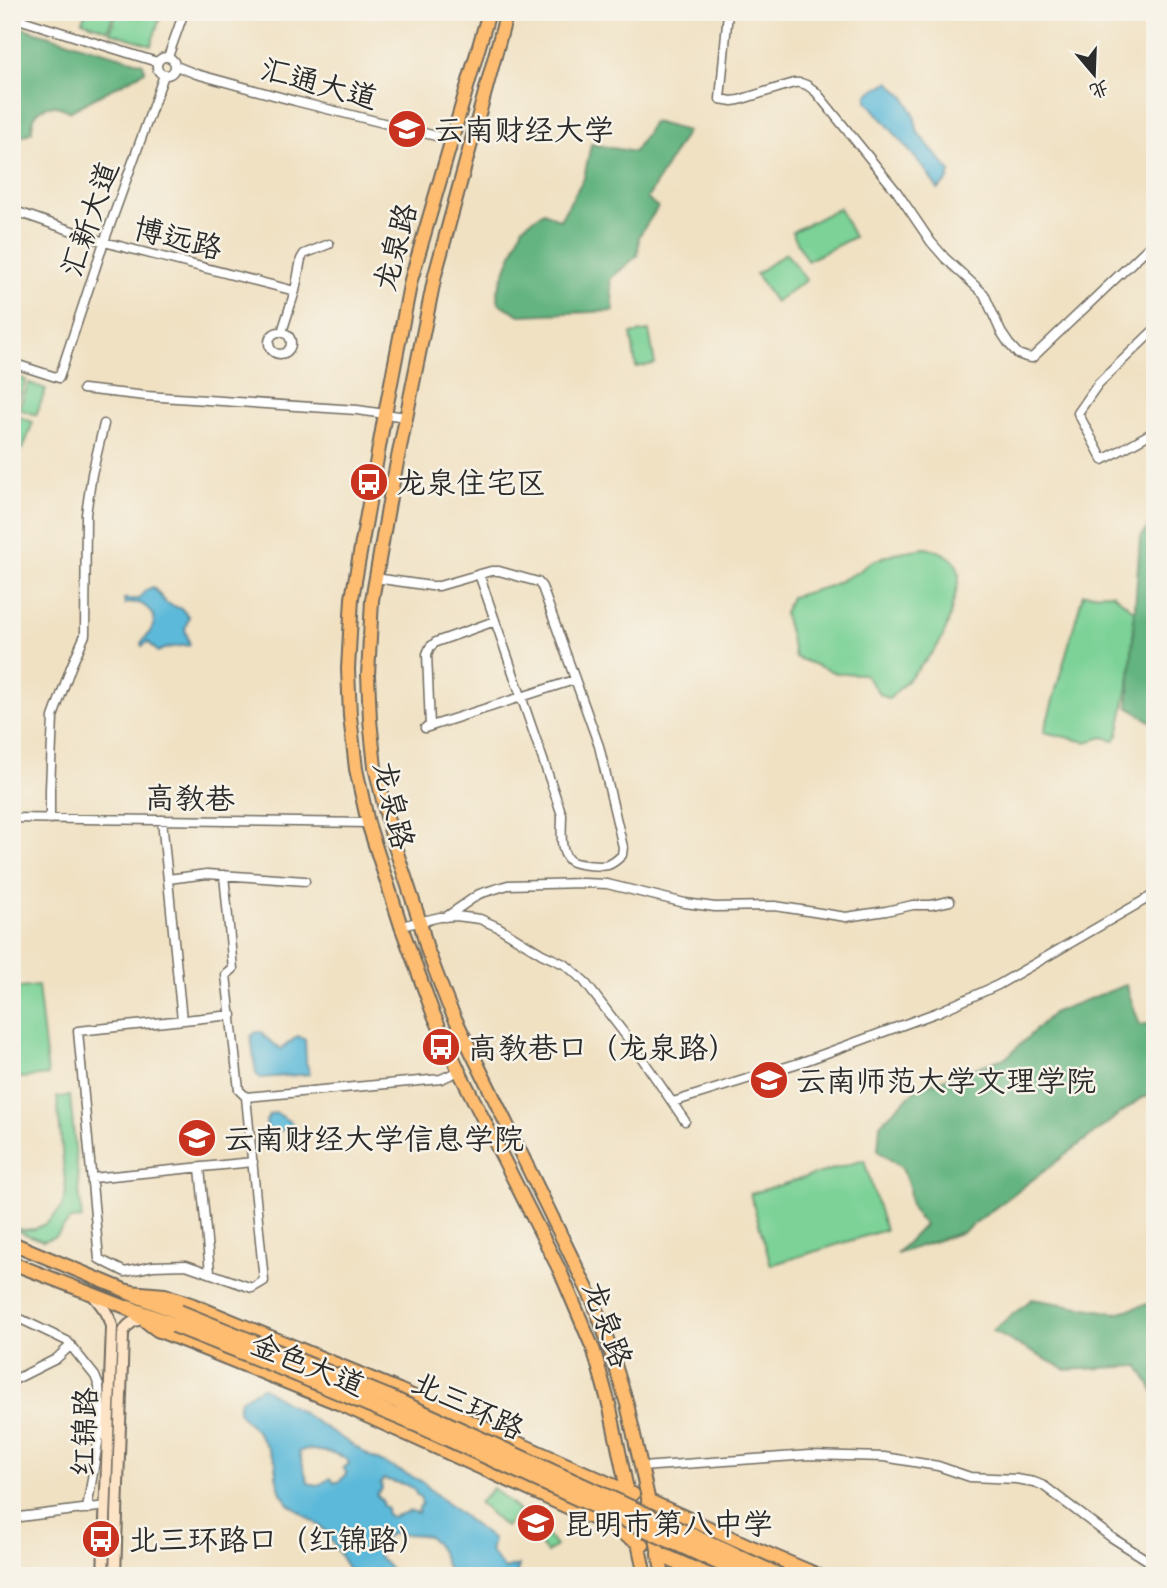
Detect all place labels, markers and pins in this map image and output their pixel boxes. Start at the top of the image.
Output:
school or university icon: 云南财经大学 [386,108,428,150]
place label: 云南财经大学 [434,111,614,148]
bus stop icon: 龙泉住宅区 [348,461,390,503]
place label: 龙泉住宅区 [396,464,546,501]
bus stop icon: 高教巷口（龙泉路） [420,1026,462,1068]
place label: 高教巷口（龙泉路） [468,1029,738,1066]
school or university icon: 云南师范大学文理学院 [748,1059,790,1101]
place label: 云南师范大学文理学院 [796,1062,1096,1099]
school or university icon: 云南财经大学信息学院 [176,1117,218,1159]
place label: 云南财经大学信息学院 [224,1120,524,1157]
school or university icon: 昆明市第八中学 [515,1502,557,1544]
place label: 昆明市第八中学 [563,1505,773,1542]
bus stop icon: 北三环路口（红锦路） [80,1518,122,1560]
place label: 北三环路口（红锦路） [128,1521,428,1558]

